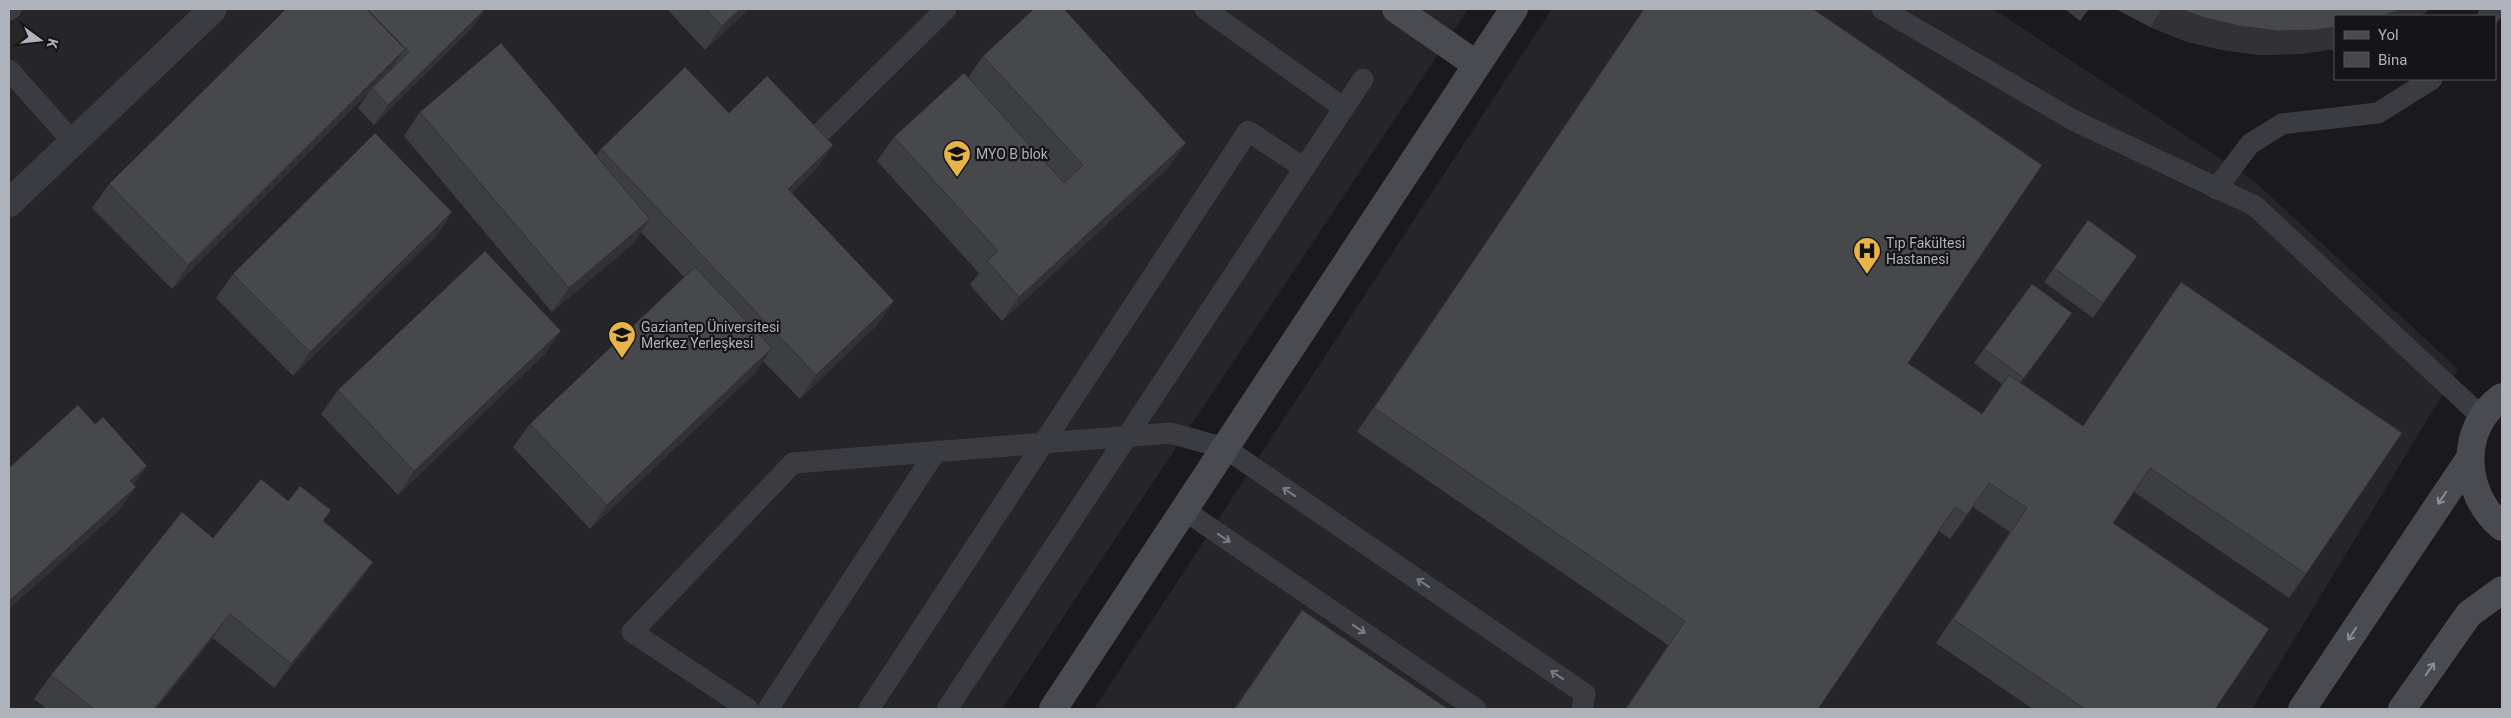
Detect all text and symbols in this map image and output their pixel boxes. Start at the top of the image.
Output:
north arrow [15,15,65,65]
legend [2334,15,2496,80]
text: Yol [2378,26,2399,44]
text: K [44,37,61,50]
text: Bina [2378,51,2407,69]
school or university icon: MYO B blok [942,139,972,178]
place label: MYO B blok [976,146,1049,162]
place label: Tıp Fakültesi Hastanesi [1886,235,1965,267]
hospital icon: Tıp Fakültesi Hastanesi [1852,236,1882,275]
place label: Gaziantep Üniversitesi Merkez Yerleşkesi [641,319,780,351]
school or university icon: Gaziantep Üniversitesi Merkez Yerleşkesi [607,320,637,359]
one-way arrow [1282,487,1296,497]
one-way arrow [2437,491,2447,505]
one-way arrow [1217,533,1231,543]
one-way arrow [1416,578,1430,589]
one-way arrow [1351,624,1365,634]
one-way arrow [2347,626,2357,640]
one-way arrow [2425,663,2435,677]
one-way arrow [1551,670,1565,680]

